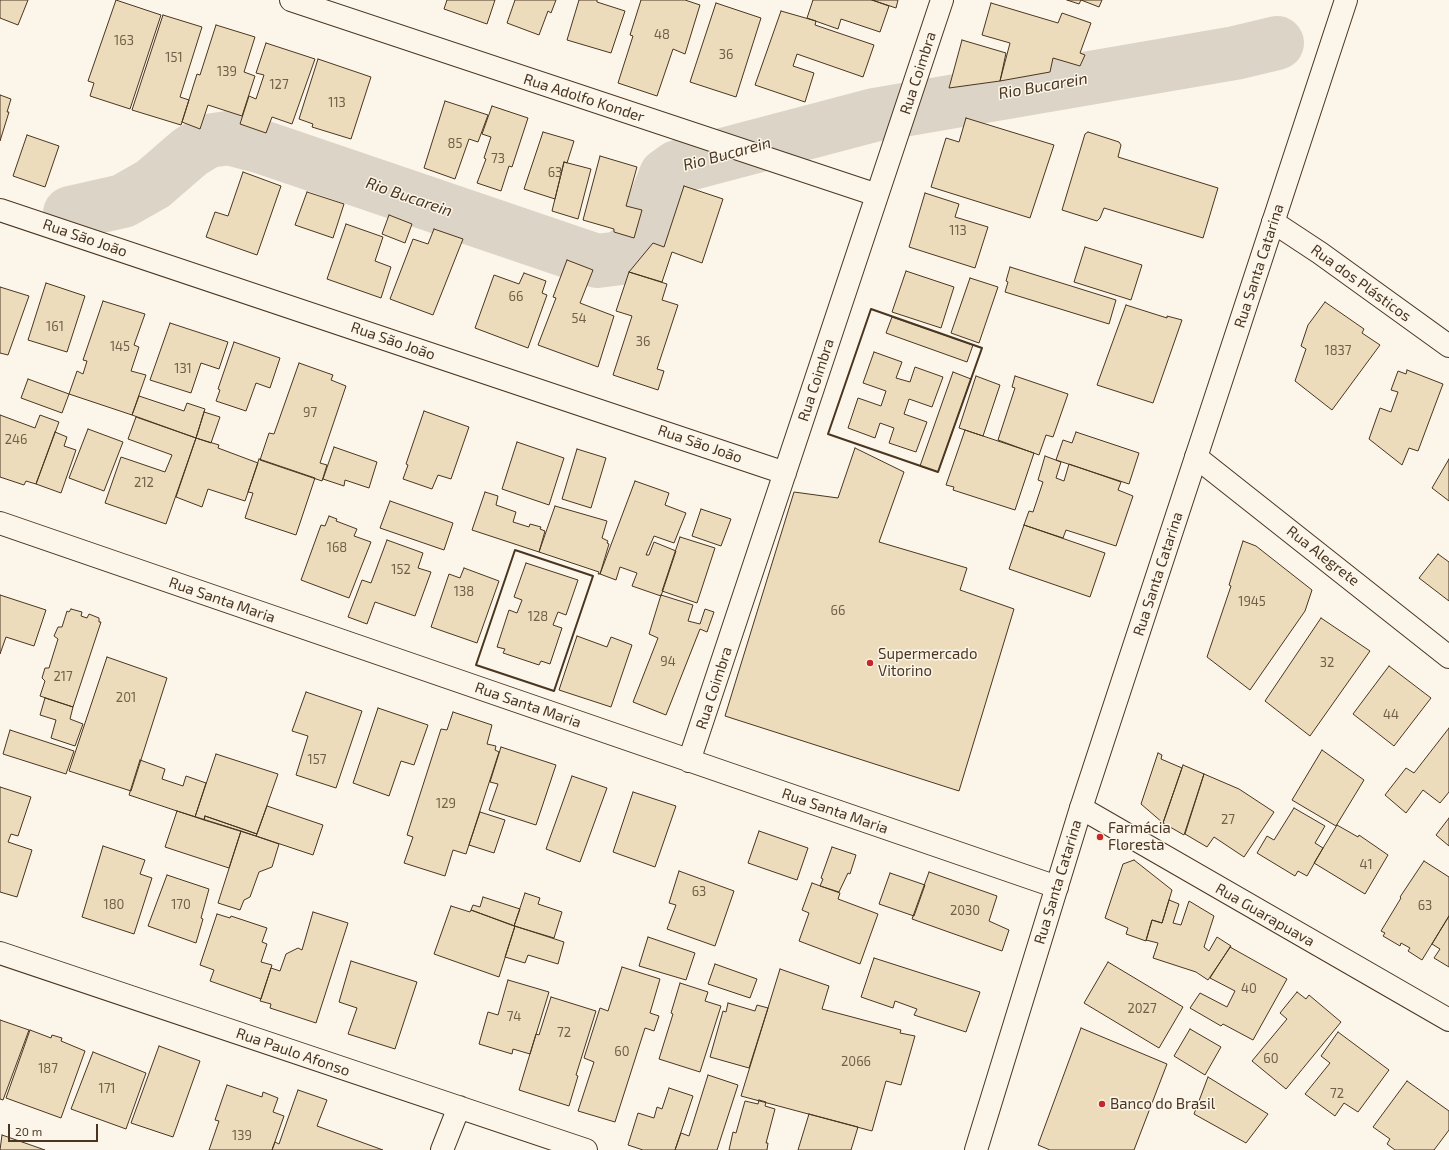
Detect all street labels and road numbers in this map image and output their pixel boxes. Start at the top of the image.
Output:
street label: Rua Coimbra [896,29,940,117]
street label: Rua Adolfo Konder [521,70,647,126]
street label: Rua Santa Catarina [1230,202,1288,330]
street label: Rua São João [40,215,130,261]
street label: Rua dos Plásticos [1307,241,1415,325]
street label: Rua São João [348,318,438,364]
street label: Rua Coimbra [794,336,838,424]
street label: Rua São João [655,421,745,467]
street label: Rua Santa Catarina [1129,510,1187,638]
street label: Rua Alegrete [1283,522,1363,590]
street label: Rua Santa Maria [166,573,278,627]
street label: Rua Coimbra [692,644,736,732]
street label: Rua Santa Maria [472,678,584,732]
street label: Rua Santa Maria [779,784,891,838]
street label: Rua Santa Catarina [1030,817,1086,947]
street label: Rua Guarapuava [1212,879,1318,951]
street label: Rua Paulo Afonso [234,1024,352,1080]

